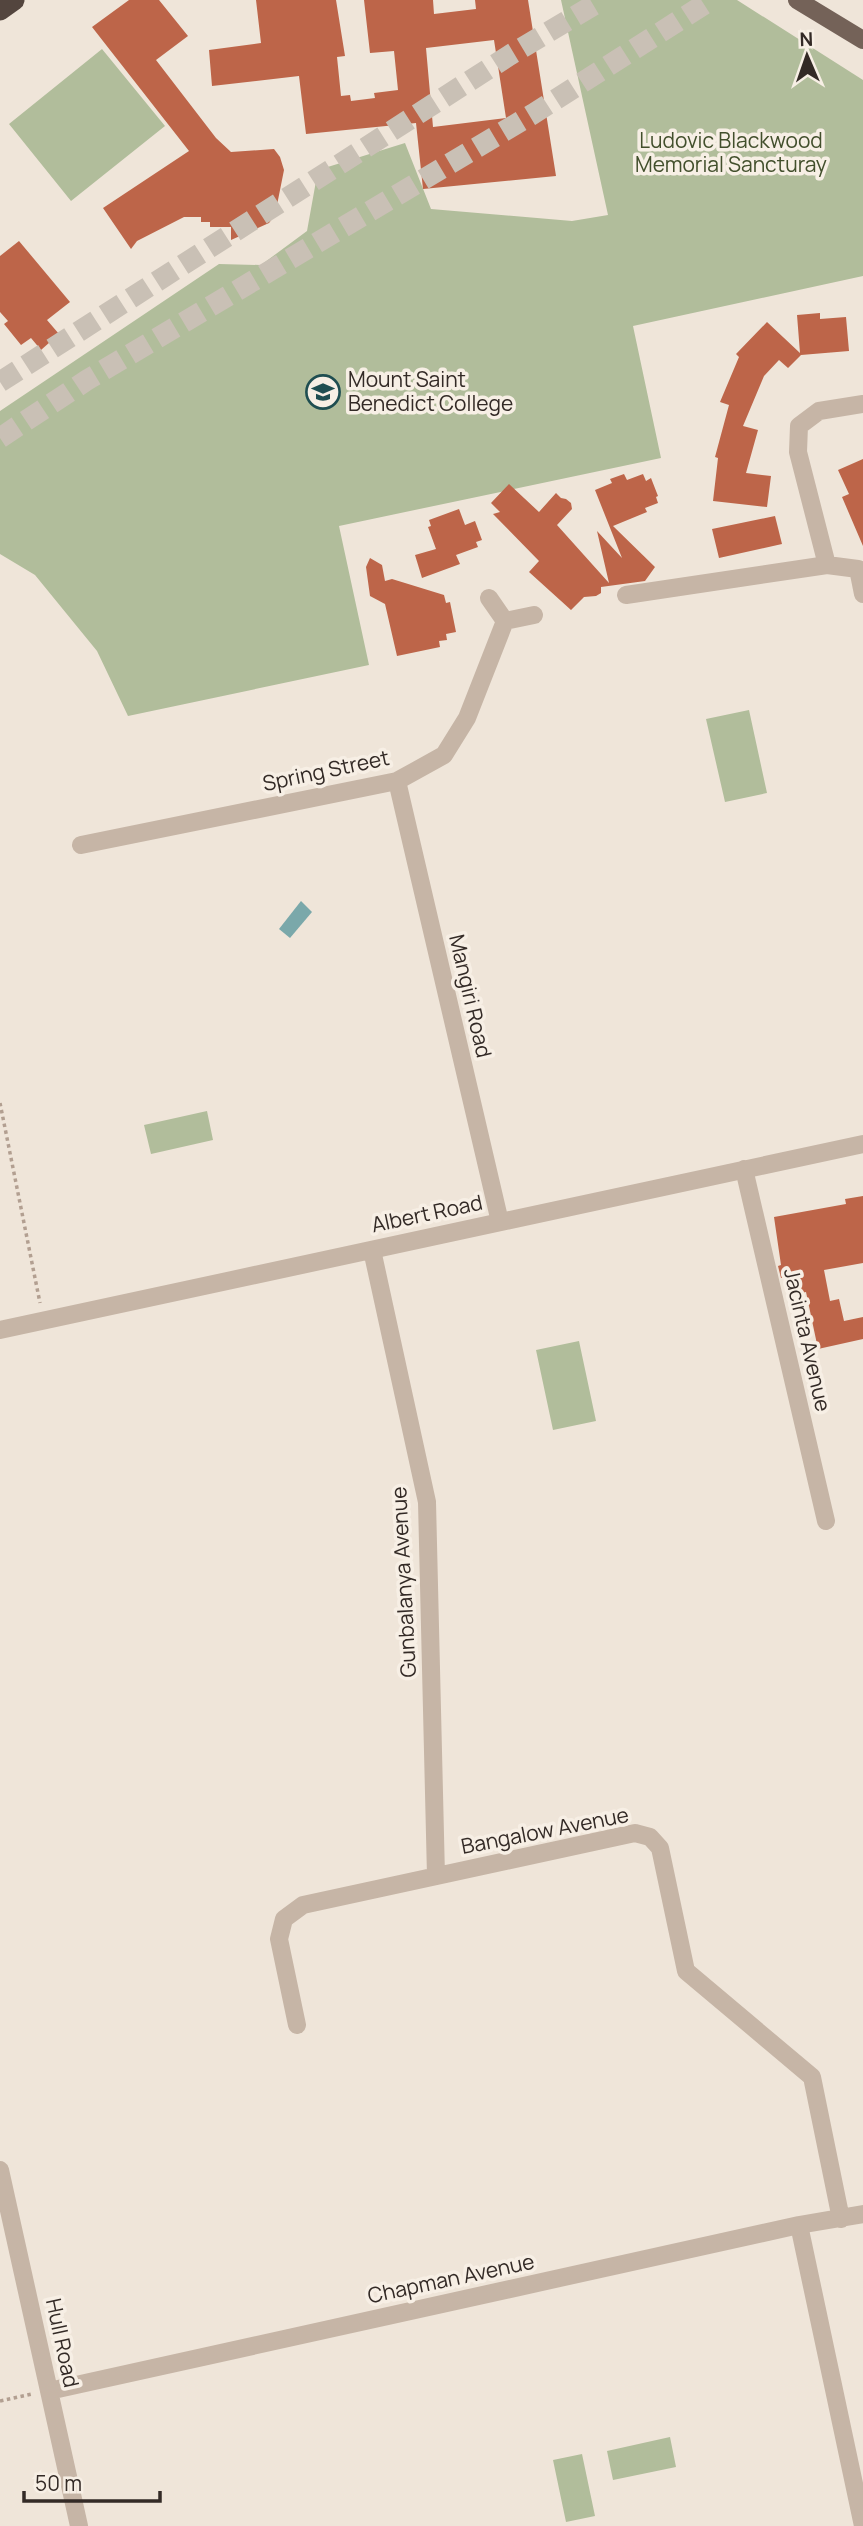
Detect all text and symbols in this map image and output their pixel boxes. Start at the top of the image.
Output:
north arrow [772,21,842,91]
text: N [799,26,814,52]
park label: Ludovic Blackwood Memorial Sancturay [635,126,827,178]
place label: Mount Saint Benedict College [348,365,513,417]
school or university icon: Mount Saint Benedict College [304,373,342,411]
street label: Spring Street [260,743,392,797]
street label: Mangiri Road [443,931,499,1060]
street label: Albert Road [369,1188,485,1238]
street label: Jacinta Avenue [778,1265,838,1414]
street label: Gunbalanya Avenue [384,1486,422,1678]
street label: Bangalow Avenue [459,1800,631,1860]
street label: Chapman Avenue [365,2247,537,2309]
street label: Hull Road [40,2296,86,2390]
scale bar [24,2460,161,2504]
text: 50 m [35,2469,82,2497]

